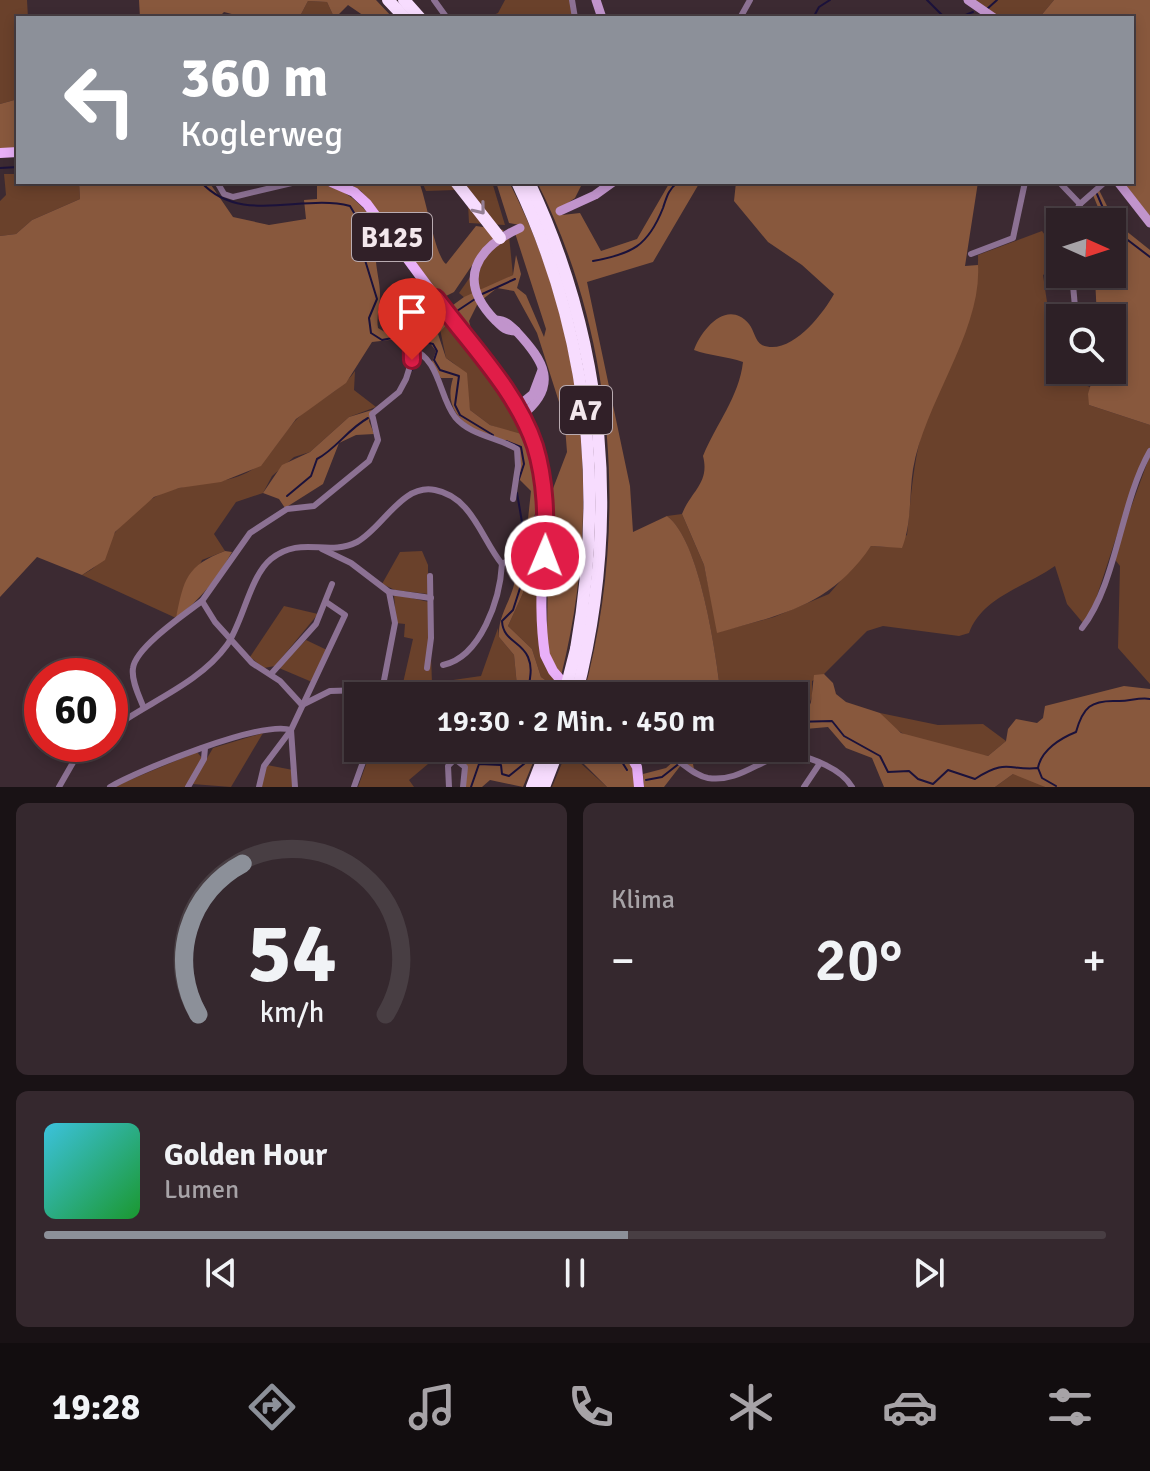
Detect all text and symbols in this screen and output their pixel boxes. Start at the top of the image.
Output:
text: 360 m [180,43,328,112]
icon: left [48,48,152,152]
text: Koglerweg [180,112,343,157]
one-way arrow [470,199,485,214]
north arrow [1046,208,1126,288]
map controls [1046,208,1126,384]
road number: B125 [352,213,432,261]
pin [378,278,446,360]
icon: arrive [390,290,434,334]
button: search [1046,304,1126,384]
road number: A7 [560,386,612,434]
position arrow [503,514,587,598]
speed limit sign: 60 [24,658,128,762]
text: 19:30 · 2 Min. · 450 m [437,703,715,740]
text: Klima [611,884,675,916]
text: 54 [247,903,336,1005]
text: 20° [815,924,902,998]
text: − [611,934,635,988]
text: + [1082,934,1106,988]
text: km/h [259,995,324,1030]
text: Golden Hour [164,1137,327,1174]
text: Lumen [164,1174,239,1206]
icon: previous [199,1251,243,1295]
icon: pause [553,1251,597,1295]
icon: next [907,1251,951,1295]
icon: directions [244,1379,300,1435]
icon: music [404,1379,460,1435]
icon: phone [563,1379,619,1435]
icon: climate [723,1379,779,1435]
icon: car [882,1379,938,1435]
icon: filters [1042,1379,1098,1435]
text: 19:28 [52,1385,140,1430]

